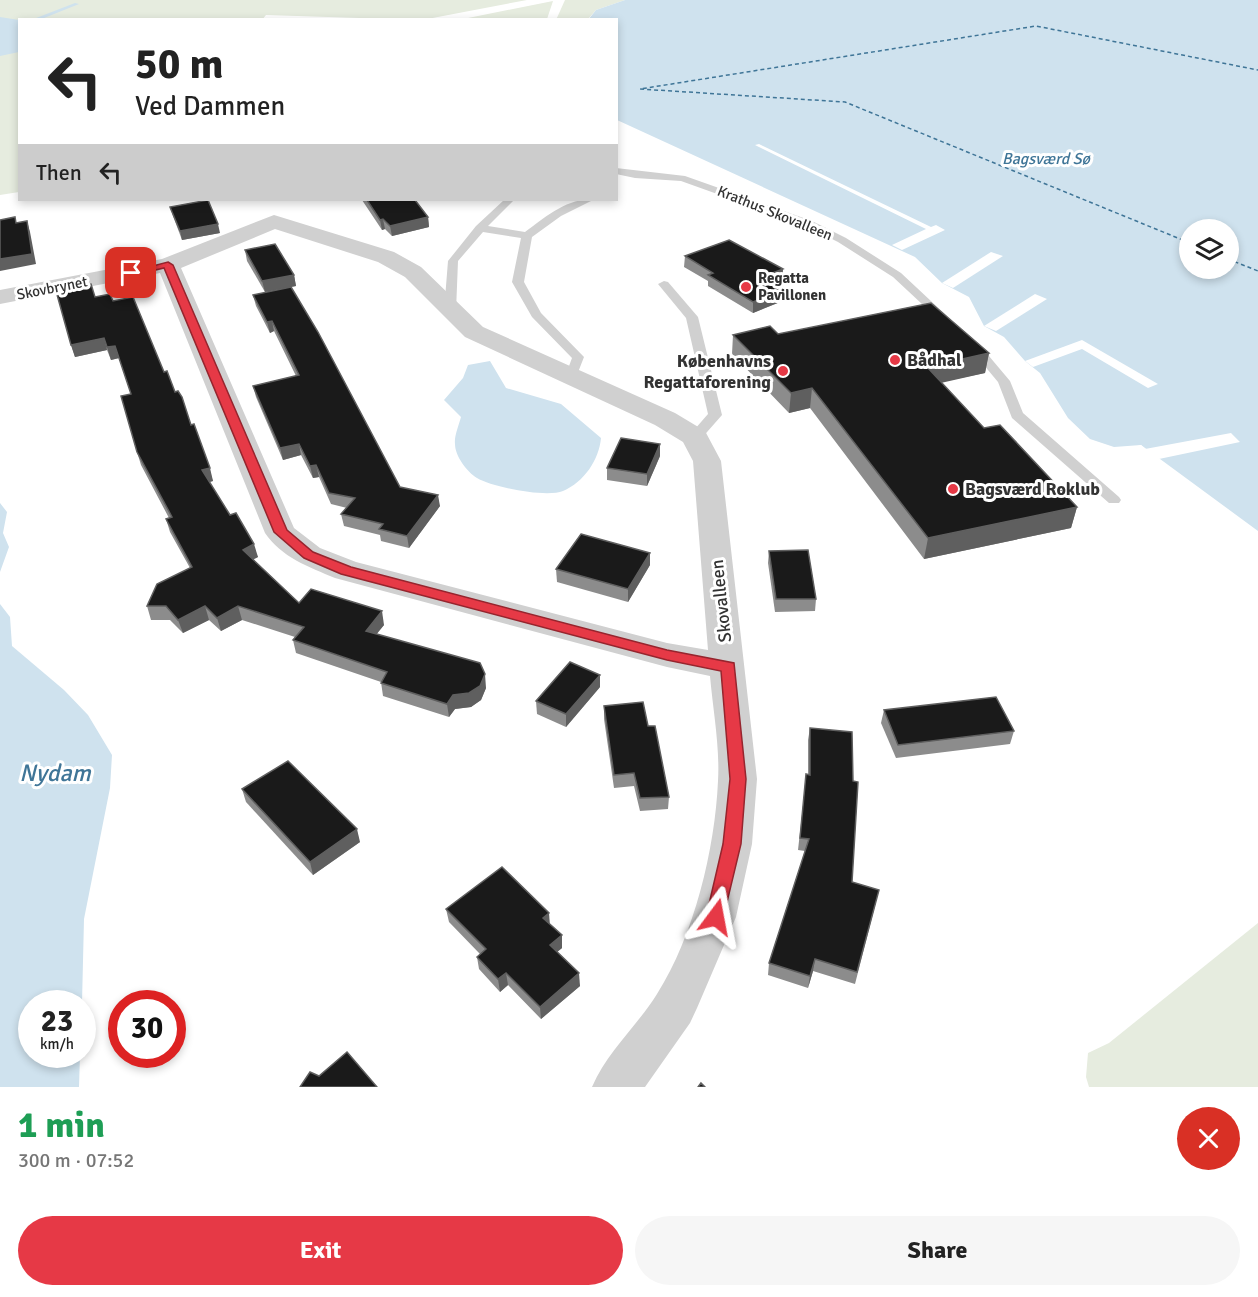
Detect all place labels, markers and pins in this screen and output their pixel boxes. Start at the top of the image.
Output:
pin [105,247,156,298]
place label: Regatta Pavillonen [758,269,826,304]
marker: Regatta Pavillonen [739,280,753,294]
place label: Bådhal [907,349,962,371]
place label: Københavns Regattaforening [643,350,771,393]
marker: Bådhal [888,353,902,367]
marker: Københavns Regattaforening [776,364,790,378]
place label: Bagsværd Roklub [965,478,1100,500]
marker: Bagsværd Roklub [946,482,960,496]

